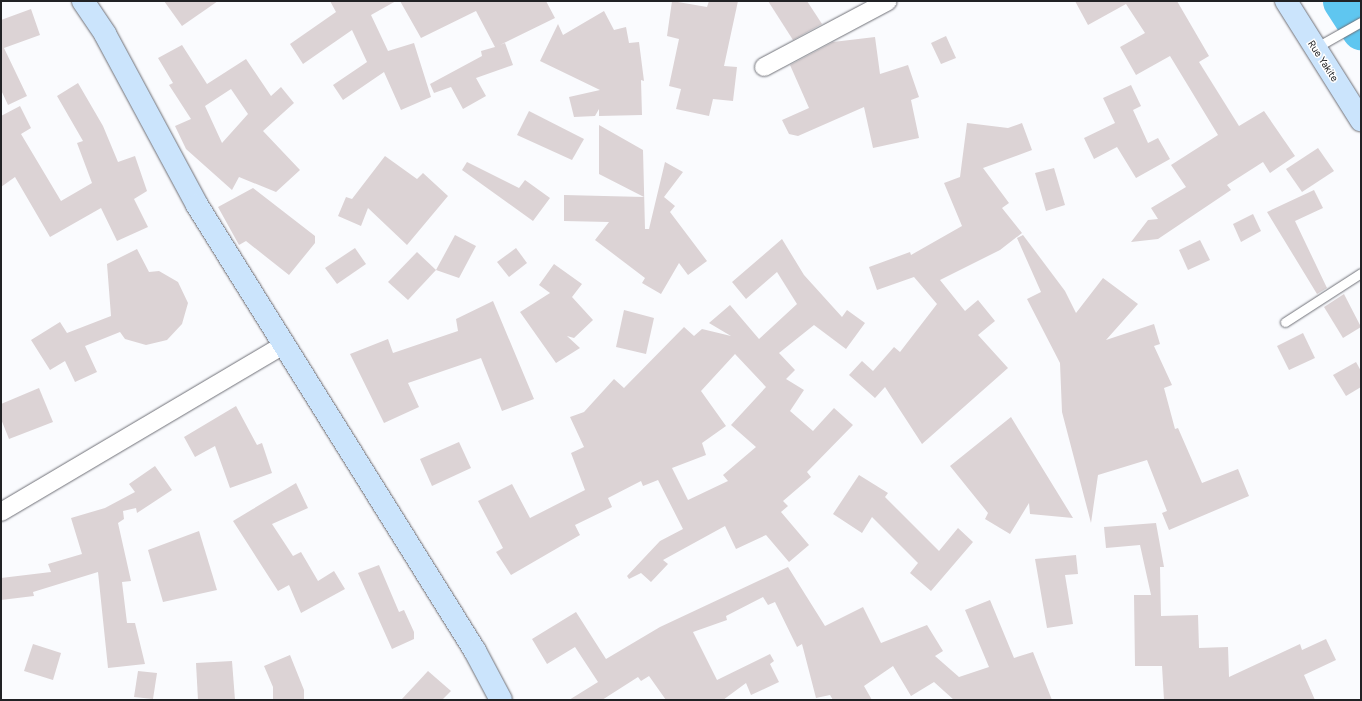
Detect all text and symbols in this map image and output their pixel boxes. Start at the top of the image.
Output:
street label: Rue Yakite [1305,38,1341,84]

